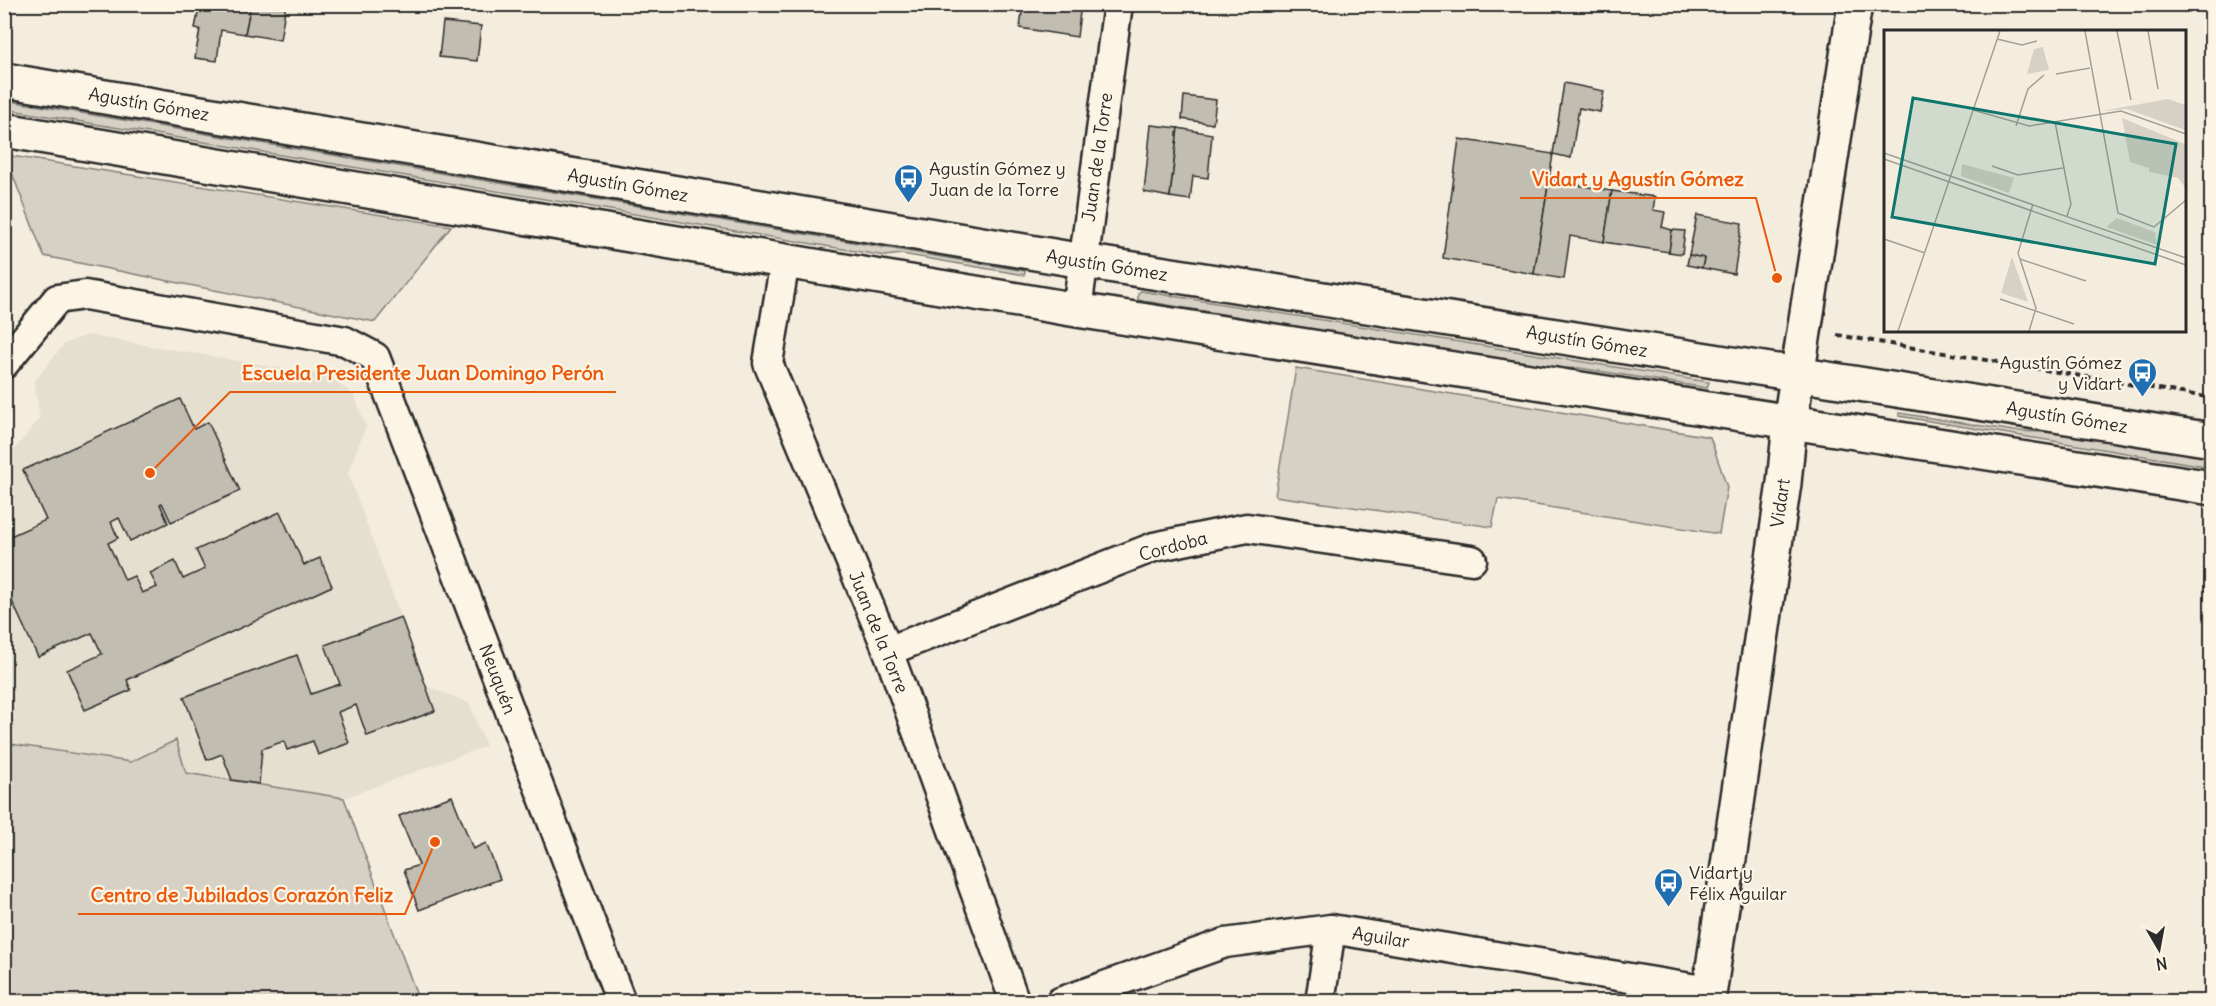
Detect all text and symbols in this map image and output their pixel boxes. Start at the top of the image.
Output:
inset map [1884,30,2186,332]
street label: Agustín Gómez [87,82,212,126]
street label: Juan de la Torre [1077,91,1117,223]
place label: Agustín Gómez y Juan de la Torre [929,157,1066,201]
callout: Vidart y Agustín Gómez [1520,160,1756,198]
bus stop icon: Agustín Gómez y Juan de la Torre [892,162,924,204]
street label: Agustín Gómez [566,163,691,207]
text: Vidart y Agustín Gómez [1532,166,1744,191]
street label: Agustín Gómez [1045,244,1170,286]
street label: Agustín Gómez [1525,320,1650,362]
place label: Agustín Gómez y Vidart [2000,351,2122,395]
callout: Escuela Presidente Juan Domingo Perón [230,354,616,392]
bus stop icon: Agustín Gómez y Vidart [2127,356,2159,398]
text: Escuela Presidente Juan Domingo Perón [242,360,605,385]
street label: Agustín Gómez [2005,396,2130,438]
street label: Vidart [1765,477,1795,529]
street label: Cordoba [1136,526,1210,566]
street label: Juan de la Torre [844,567,914,697]
street label: Neuquén [474,641,522,717]
place label: Vidart y Félix Aguilar [1689,861,1788,905]
bus stop icon: Vidart y Félix Aguilar [1652,866,1684,908]
callout: Centro de Jubilados Corazón Feliz [78,876,405,914]
text: Centro de Jubilados Corazón Feliz [91,882,394,907]
north arrow [2129,919,2189,979]
street label: Aguilar [1351,921,1412,953]
text: N [2154,953,2169,975]

